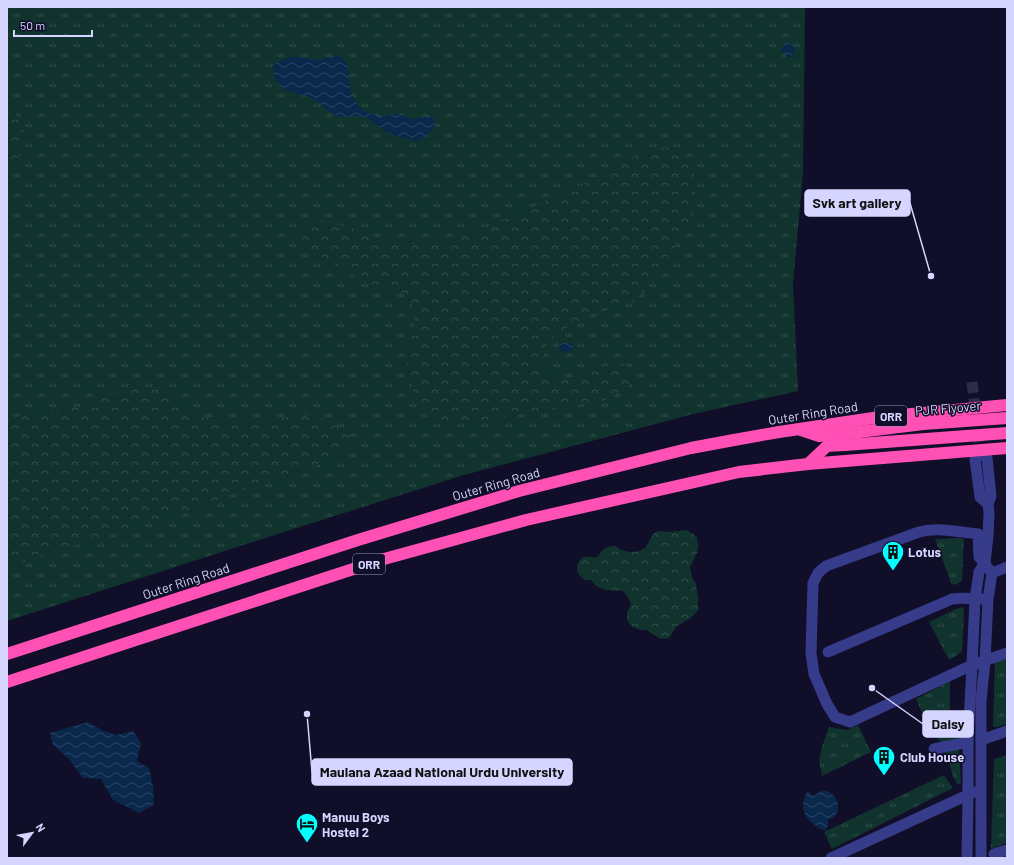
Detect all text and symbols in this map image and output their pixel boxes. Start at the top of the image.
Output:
scale bar [14,12,92,38]
text: 50 m [20,18,45,32]
callout: Svk art gallery [805,190,910,216]
text: Svk art gallery [812,194,902,211]
street label: PJR Flyover [914,397,982,419]
street label: Outer Ring Road [767,398,859,428]
road number: ORR [875,406,907,426]
street label: Outer Ring Road [450,464,542,504]
building icon: Lotus [880,539,906,572]
place label: Lotus [908,544,942,560]
road number: ORR [353,554,385,574]
street label: Outer Ring Road [141,559,231,603]
callout: Daisy [923,711,973,737]
text: Daisy [931,715,965,732]
building icon: Club House [871,744,897,777]
place label: Club House [900,749,964,765]
callout: Maulana Azaad National Urdu University [312,759,572,785]
text: Maulana Azaad National Urdu University [320,763,564,780]
place label: Manuu Boys Hostel 2 [322,809,390,840]
hotel icon: Manuu Boys Hostel 2 [294,811,320,844]
north arrow [12,813,52,853]
text: N [33,821,48,834]

